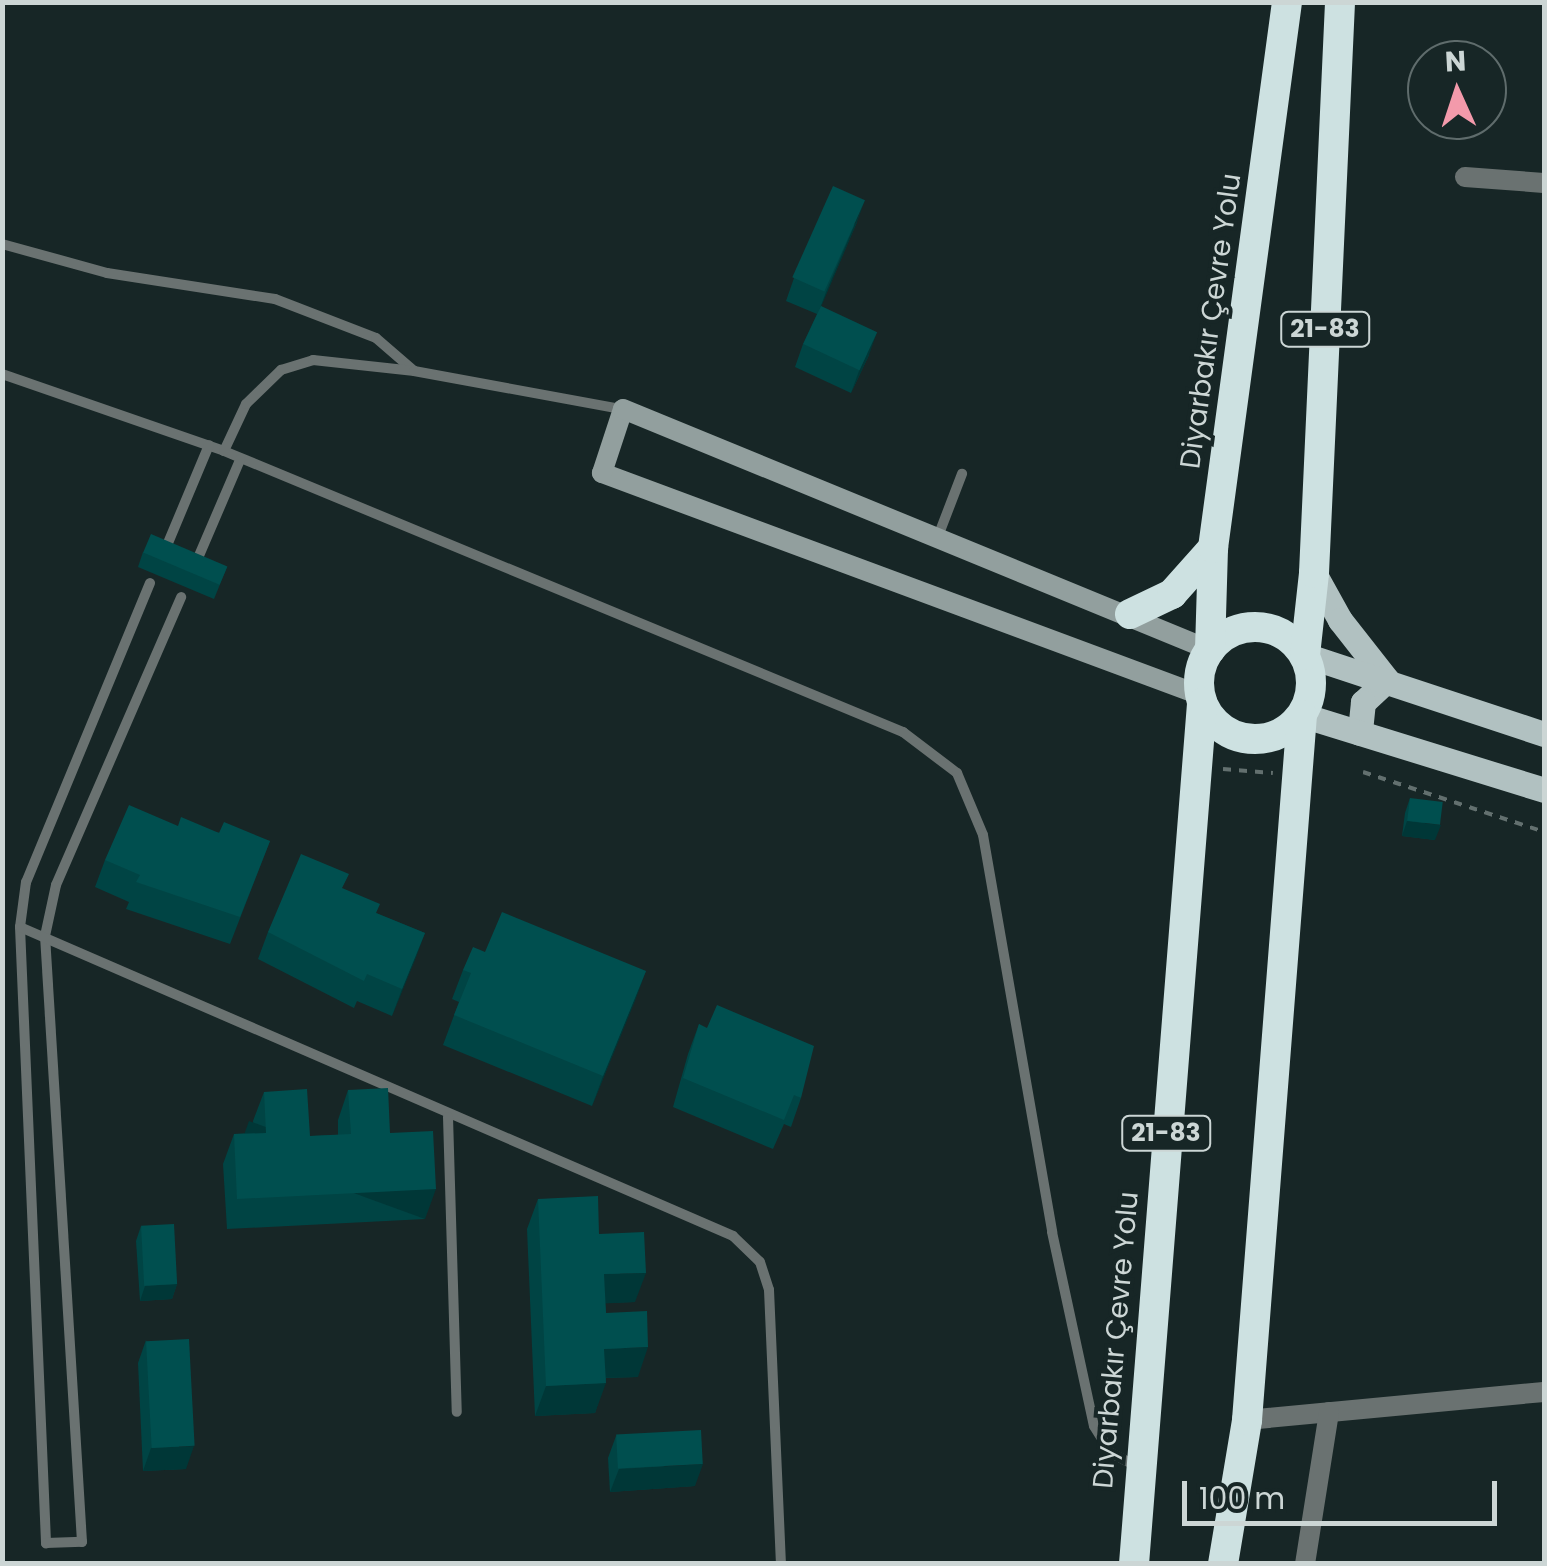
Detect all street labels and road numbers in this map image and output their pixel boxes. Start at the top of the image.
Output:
street label: Diyarbakır Çevre Yolu [1174,171,1248,471]
road number: 21-83 [1280,309,1370,349]
road number: 21-83 [1121,1113,1211,1153]
street label: Diyarbakır Çevre Yolu [1086,1190,1146,1490]

